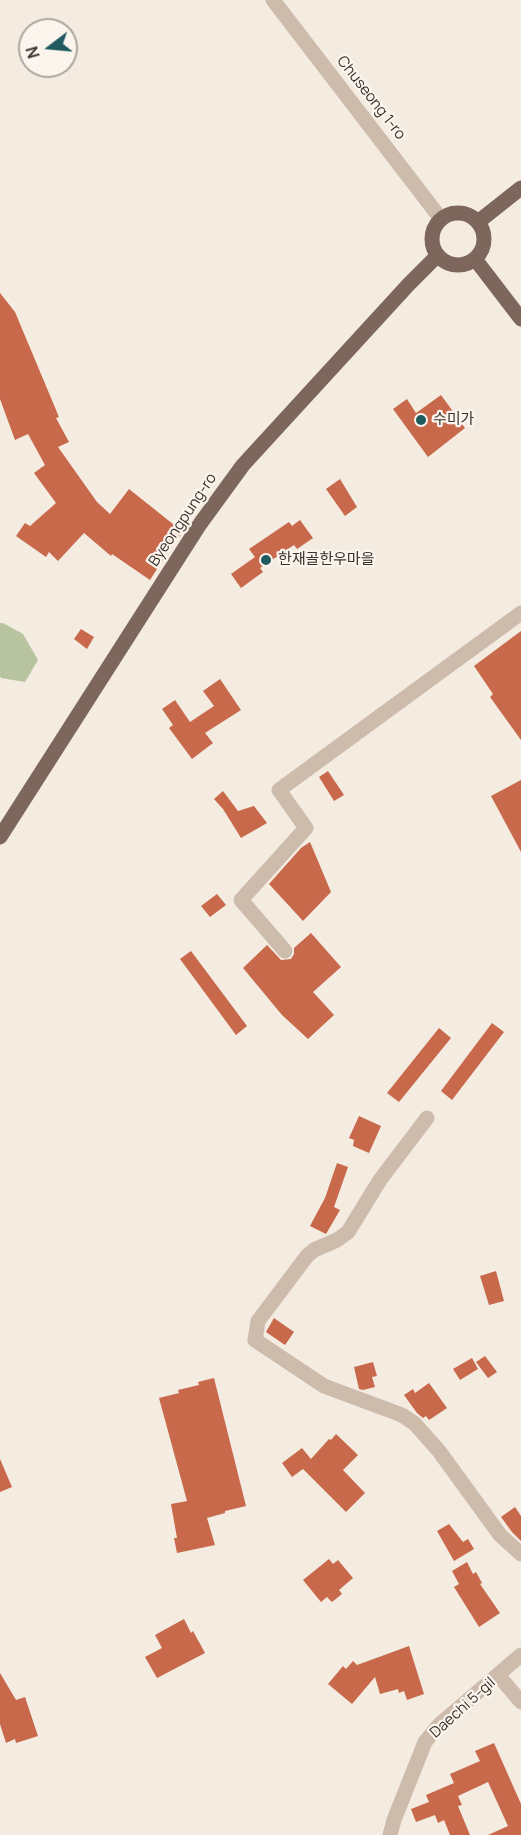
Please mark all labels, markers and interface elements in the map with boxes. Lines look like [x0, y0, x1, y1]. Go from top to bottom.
north arrow [18, 18, 78, 78]
text: N [20, 44, 45, 61]
street label: Chuseong 1-ro [333, 53, 409, 143]
place label: 수미가 [433, 411, 474, 429]
marker: 수미가 [414, 413, 428, 427]
street label: Byeongpung-ro [145, 470, 221, 570]
place label: 한재골한우마을 [278, 551, 375, 569]
marker: 한재골한우마을 [259, 553, 273, 567]
street label: Daechi 5-gil [427, 1674, 499, 1742]

